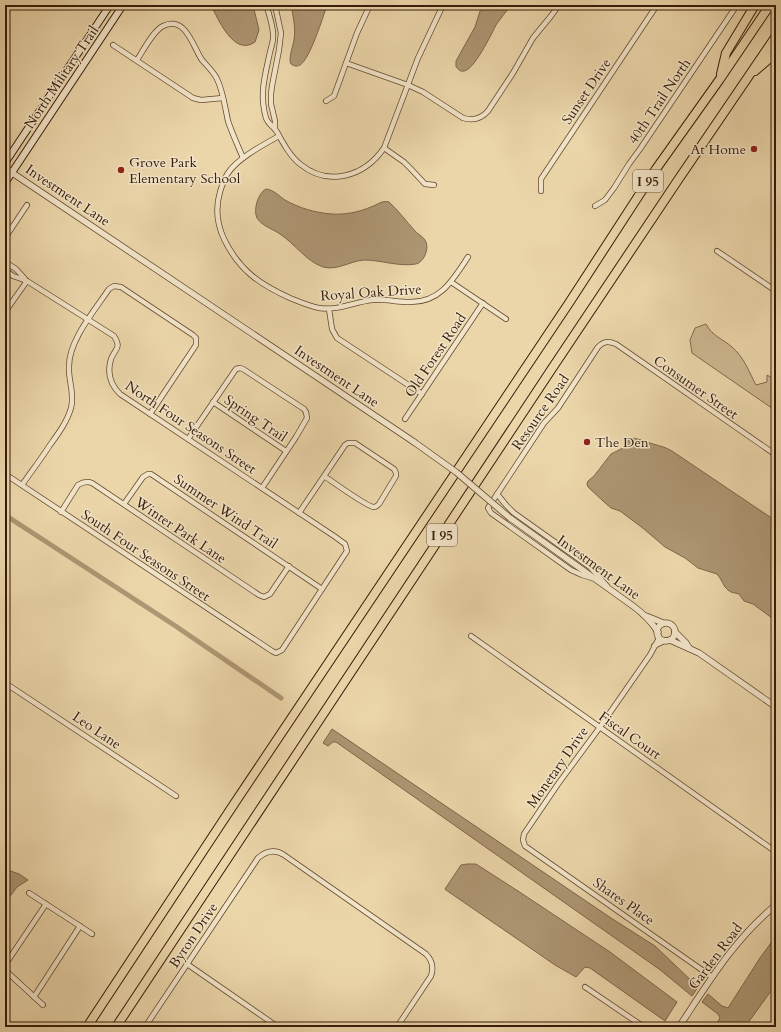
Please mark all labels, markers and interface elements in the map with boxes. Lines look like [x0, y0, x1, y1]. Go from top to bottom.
street label: North Military Trail [20, 22, 103, 133]
street label: 40th Trail North [624, 54, 695, 148]
street label: Sunset Drive [557, 55, 615, 128]
place label: At Home [690, 140, 746, 159]
marker: At Home [749, 144, 759, 154]
place label: Grove Park Elementary School [129, 153, 241, 188]
street label: Investment Lane [22, 160, 114, 231]
marker: Grove Park Elementary School [116, 165, 126, 175]
road number: I 95 [633, 170, 663, 192]
street label: Royal Oak Drive [320, 279, 422, 306]
street label: Old Forest Road [400, 309, 471, 401]
street label: Investment Lane [291, 341, 383, 412]
street label: Consumer Street [650, 351, 742, 424]
street label: Resource Road [507, 370, 574, 454]
street label: North Four Seasons Street [121, 376, 260, 479]
street label: Spring Trail [221, 390, 291, 447]
place label: The Den [595, 433, 649, 452]
marker: The Den [582, 437, 592, 447]
street label: Summer Wind Trail [170, 470, 282, 553]
street label: Winter Park Lane [130, 492, 230, 568]
street label: South Four Seasons Street [77, 505, 215, 606]
road number: I 95 [427, 524, 457, 546]
street label: Investment Lane [553, 531, 644, 604]
street label: Leo Lane [69, 707, 125, 754]
street label: Fiscal Court [595, 707, 665, 764]
street label: Monetary Drive [522, 723, 593, 812]
street label: Shares Place [589, 873, 658, 930]
street label: Byron Drive [165, 899, 222, 972]
street label: Garden Road [684, 919, 747, 993]

